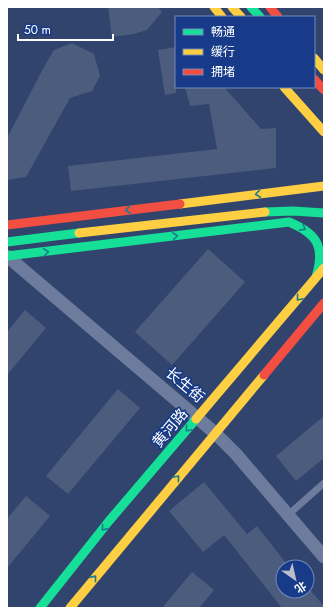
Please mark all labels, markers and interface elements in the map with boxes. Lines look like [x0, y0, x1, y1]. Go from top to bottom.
scale bar [18, 16, 113, 42]
legend [175, 16, 315, 88]
text: 50 m [24, 21, 51, 39]
text: 畅通 [211, 23, 235, 41]
text: 缓行 [211, 43, 235, 61]
text: 拥堵 [211, 63, 235, 81]
one-way arrow [254, 189, 261, 198]
one-way arrow [125, 205, 132, 214]
one-way arrow [299, 224, 306, 231]
one-way arrow [172, 232, 178, 241]
one-way arrow [43, 247, 49, 256]
one-way arrow [296, 293, 303, 300]
street label: 长生街 [161, 362, 209, 408]
street label: 黄河路 [147, 404, 193, 452]
one-way arrow [185, 424, 192, 432]
one-way arrow [173, 475, 180, 482]
one-way arrow [101, 524, 108, 531]
north arrow [275, 559, 315, 599]
one-way arrow [90, 575, 97, 582]
text: 北 [292, 578, 310, 597]

